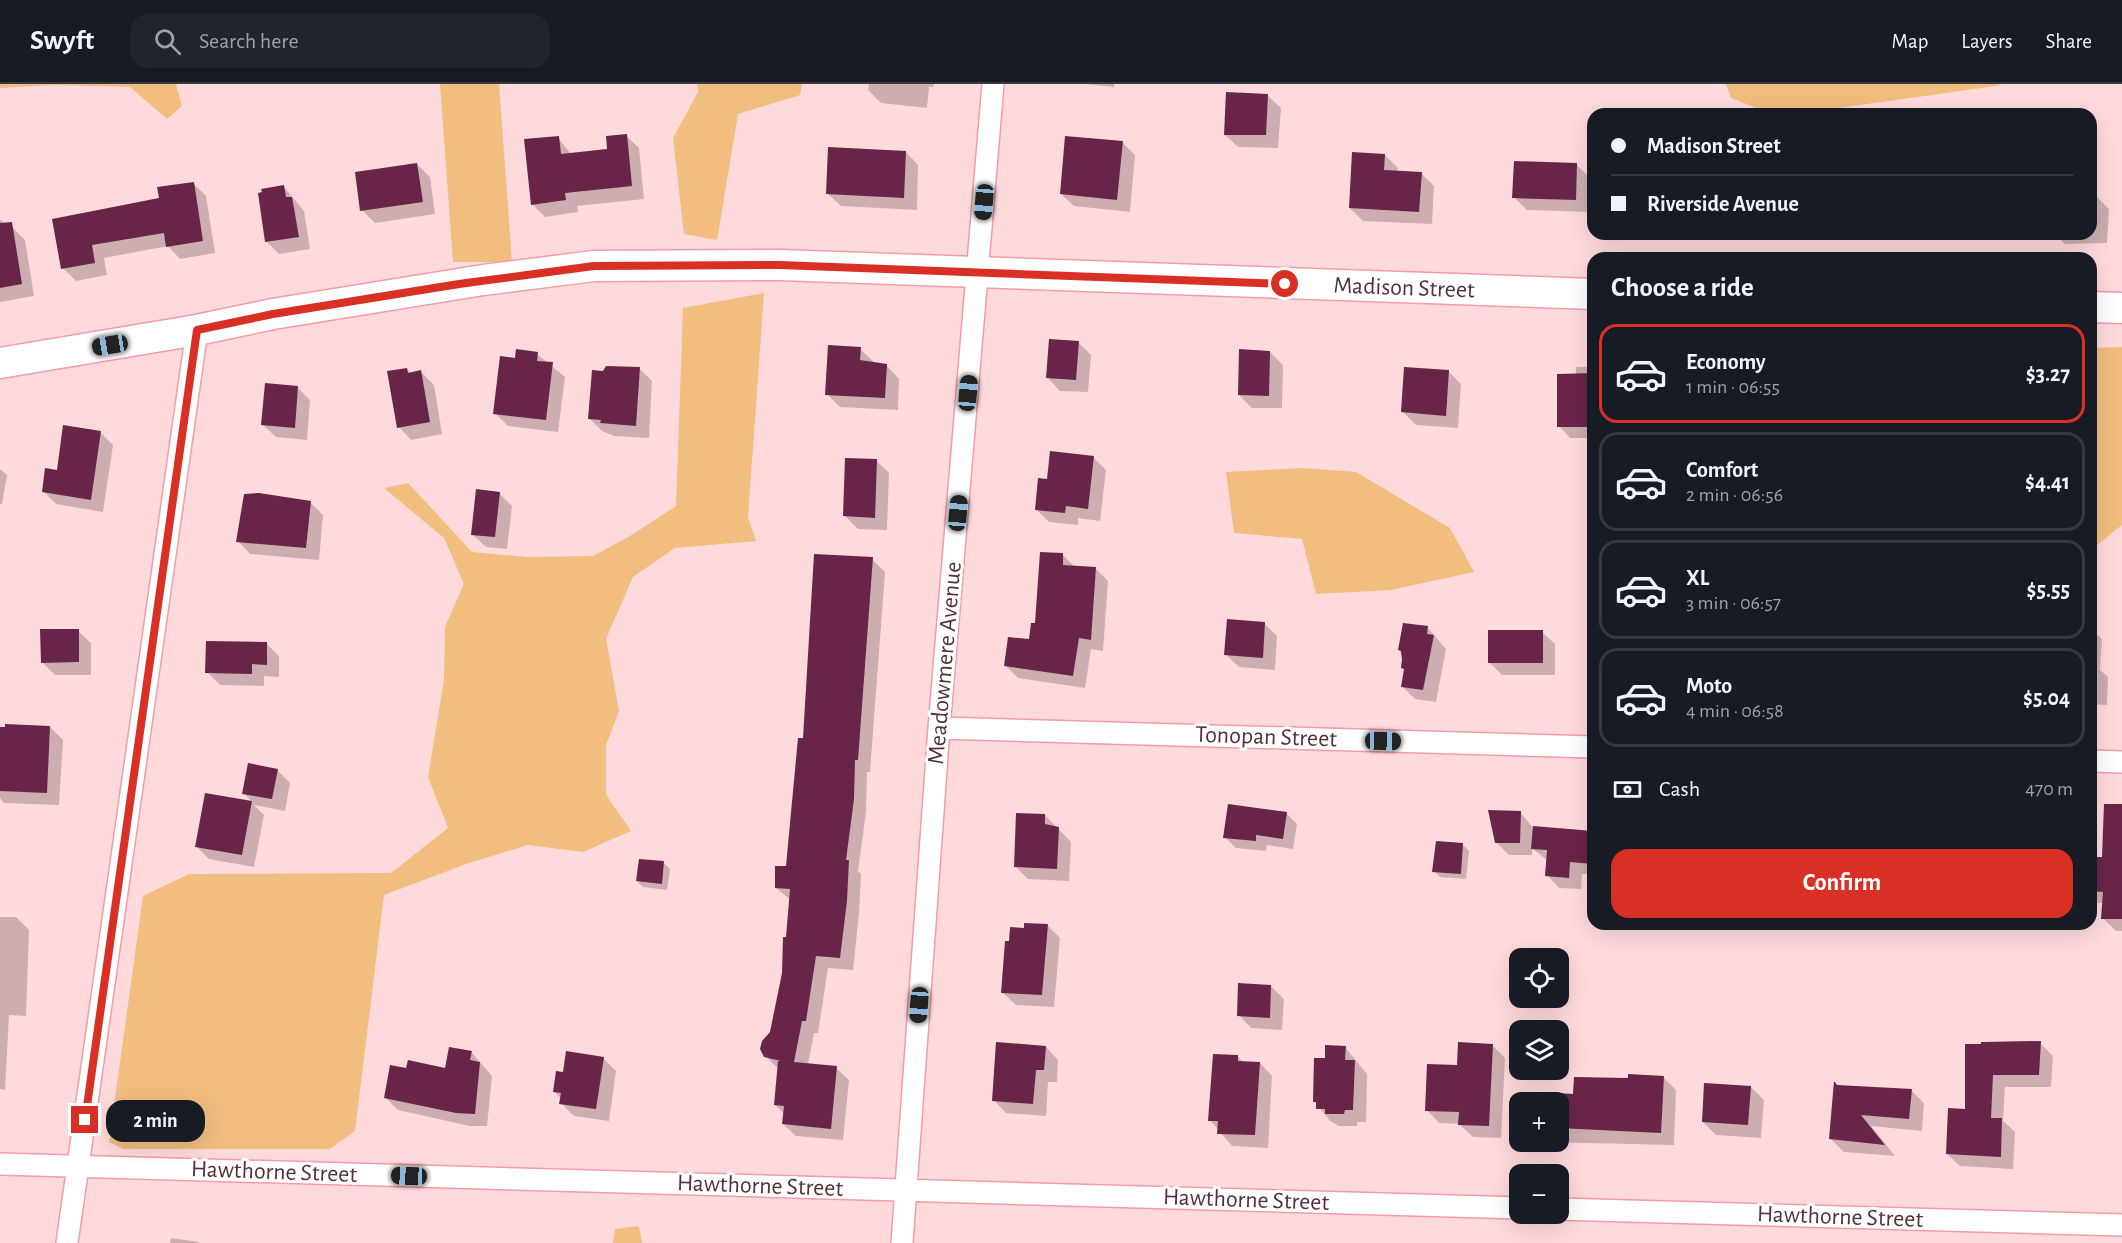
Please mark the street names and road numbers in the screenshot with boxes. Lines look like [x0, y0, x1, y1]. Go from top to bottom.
street label: Madison Street [1333, 274, 1475, 302]
street label: Meadowmere Avenue [924, 561, 966, 765]
street label: Tonopan Street [1195, 723, 1338, 751]
street label: Hawthorne Street [191, 1157, 358, 1187]
street label: Hawthorne Street [677, 1171, 844, 1201]
street label: Hawthorne Street [1163, 1185, 1330, 1215]
street label: Hawthorne Street [1757, 1202, 1924, 1232]

